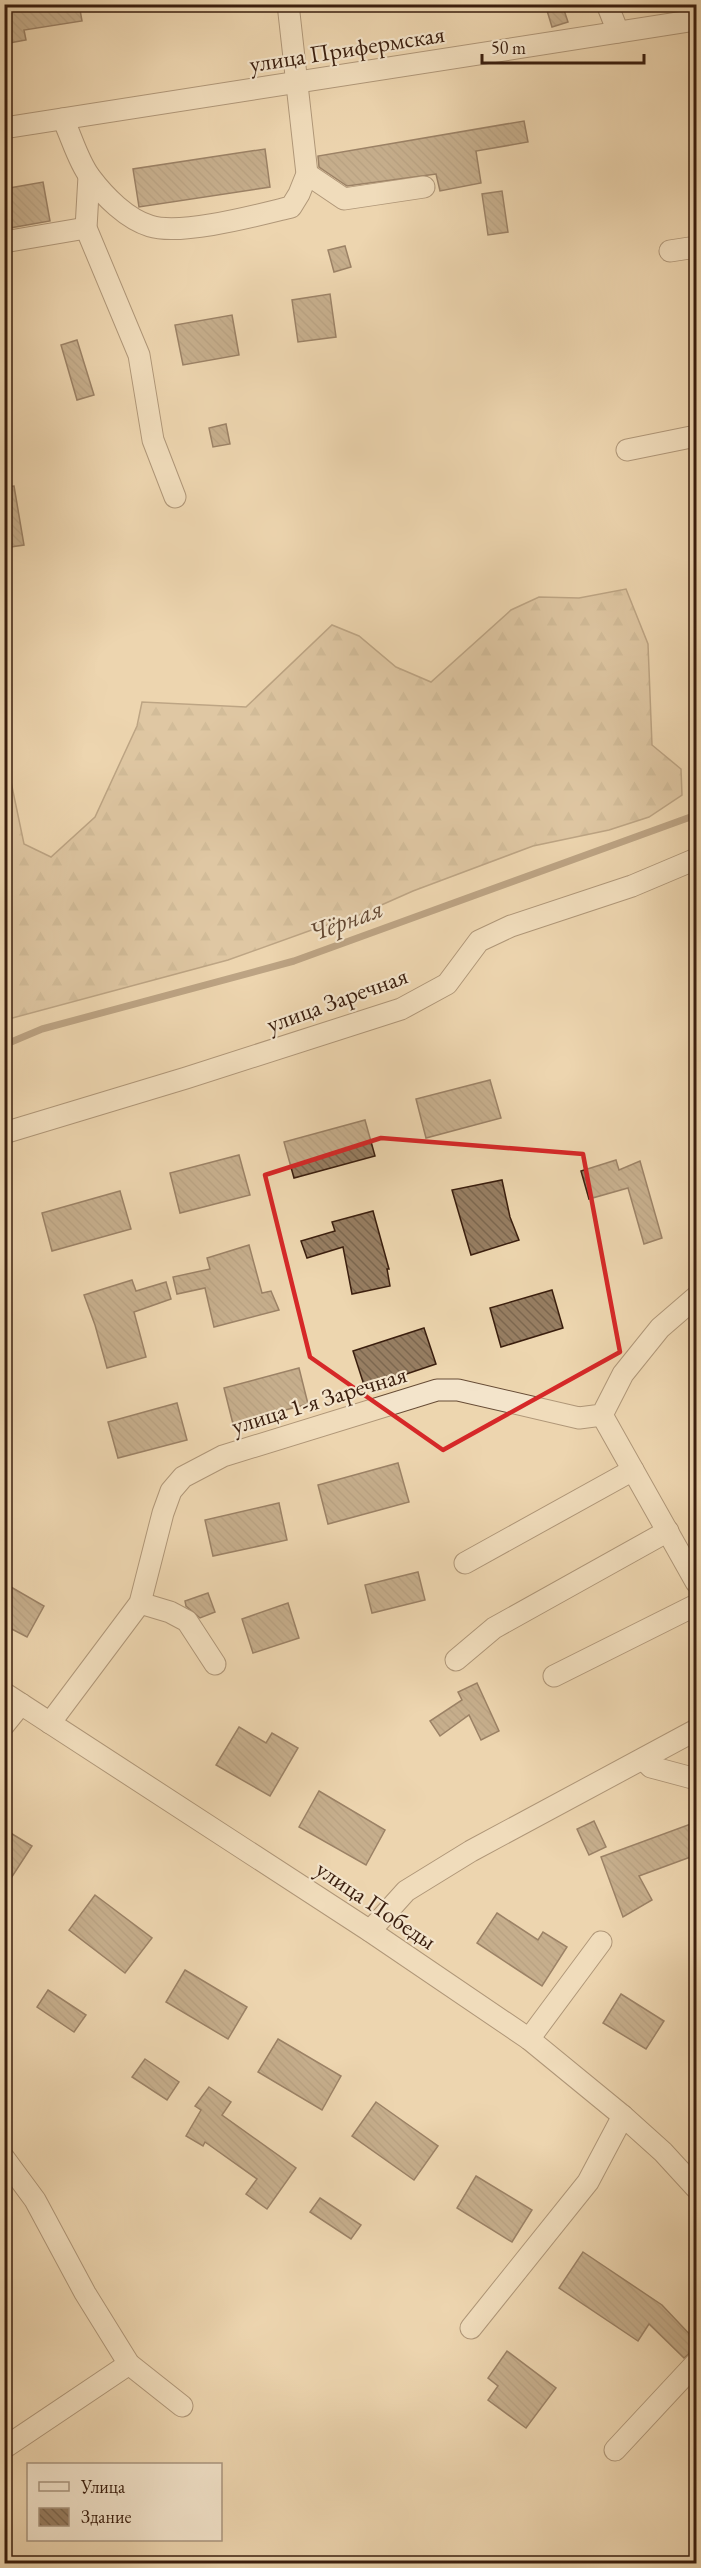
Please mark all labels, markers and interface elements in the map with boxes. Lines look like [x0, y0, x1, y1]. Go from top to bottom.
street label: улица Прифермская [247, 18, 447, 79]
scale bar [482, 27, 644, 65]
text: 50 m [491, 36, 526, 59]
water label: Чёрная [304, 891, 388, 949]
street label: улица Заречная [262, 960, 412, 1039]
street label: улица 1-я Заречная [227, 1358, 411, 1441]
street label: улица Победы [310, 1853, 443, 1956]
legend [27, 2463, 222, 2541]
text: Улица [80, 2475, 126, 2498]
text: Здание [81, 2505, 131, 2528]

